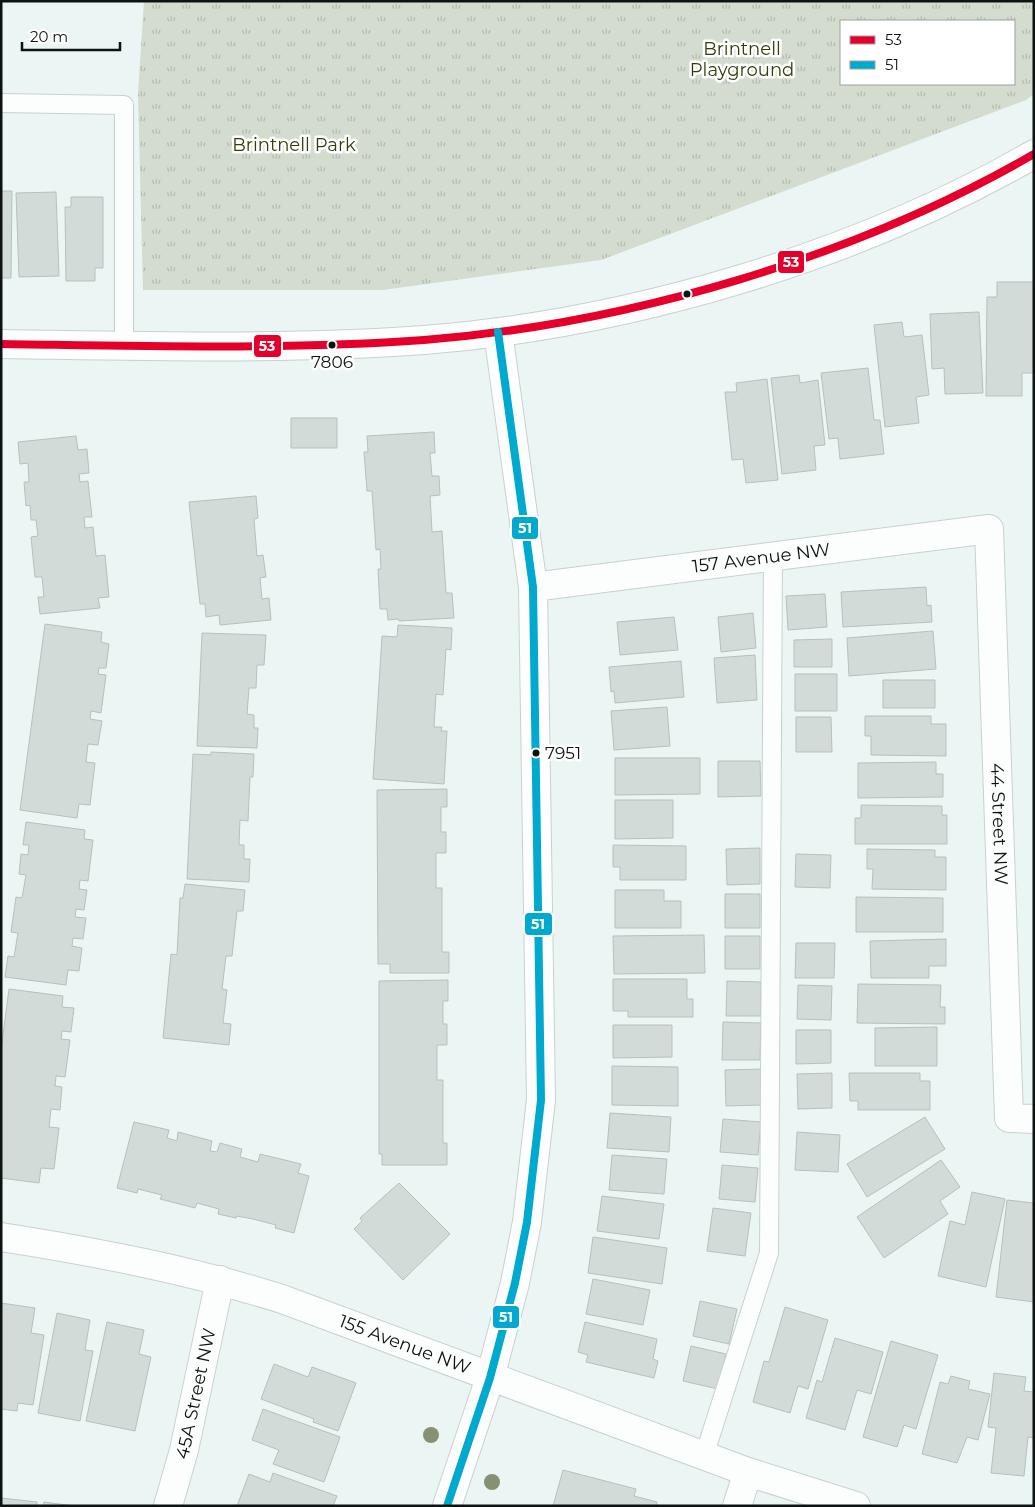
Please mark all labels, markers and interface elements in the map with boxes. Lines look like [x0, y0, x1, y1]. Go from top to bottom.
scale bar [22, 20, 120, 52]
legend [840, 20, 1015, 85]
text: 20 m [30, 27, 68, 46]
text: 53 [885, 30, 902, 49]
park label: Brintnell Playground [690, 38, 794, 81]
text: 51 [885, 55, 899, 74]
park label: Brintnell Park [232, 134, 356, 156]
line badge: 53 [777, 250, 805, 274]
text: 53 [783, 253, 799, 271]
unlabelled marker [682, 289, 692, 299]
line badge: 53 [253, 334, 282, 358]
text: 53 [259, 337, 275, 355]
marker: 7806 [327, 340, 337, 350]
place label: 7806 [311, 352, 353, 372]
line badge: 51 [511, 516, 539, 540]
text: 51 [518, 519, 532, 537]
street label: 157 Avenue NW [691, 538, 831, 578]
place label: 7951 [545, 743, 581, 763]
marker: 7951 [531, 748, 541, 758]
street label: 44 Street NW [986, 763, 1012, 886]
line badge: 51 [524, 912, 553, 936]
text: 51 [531, 915, 545, 933]
line badge: 51 [492, 1305, 520, 1329]
text: 51 [499, 1308, 513, 1326]
street label: 155 Avenue NW [336, 1310, 474, 1379]
street label: 45A Street NW [171, 1326, 221, 1462]

